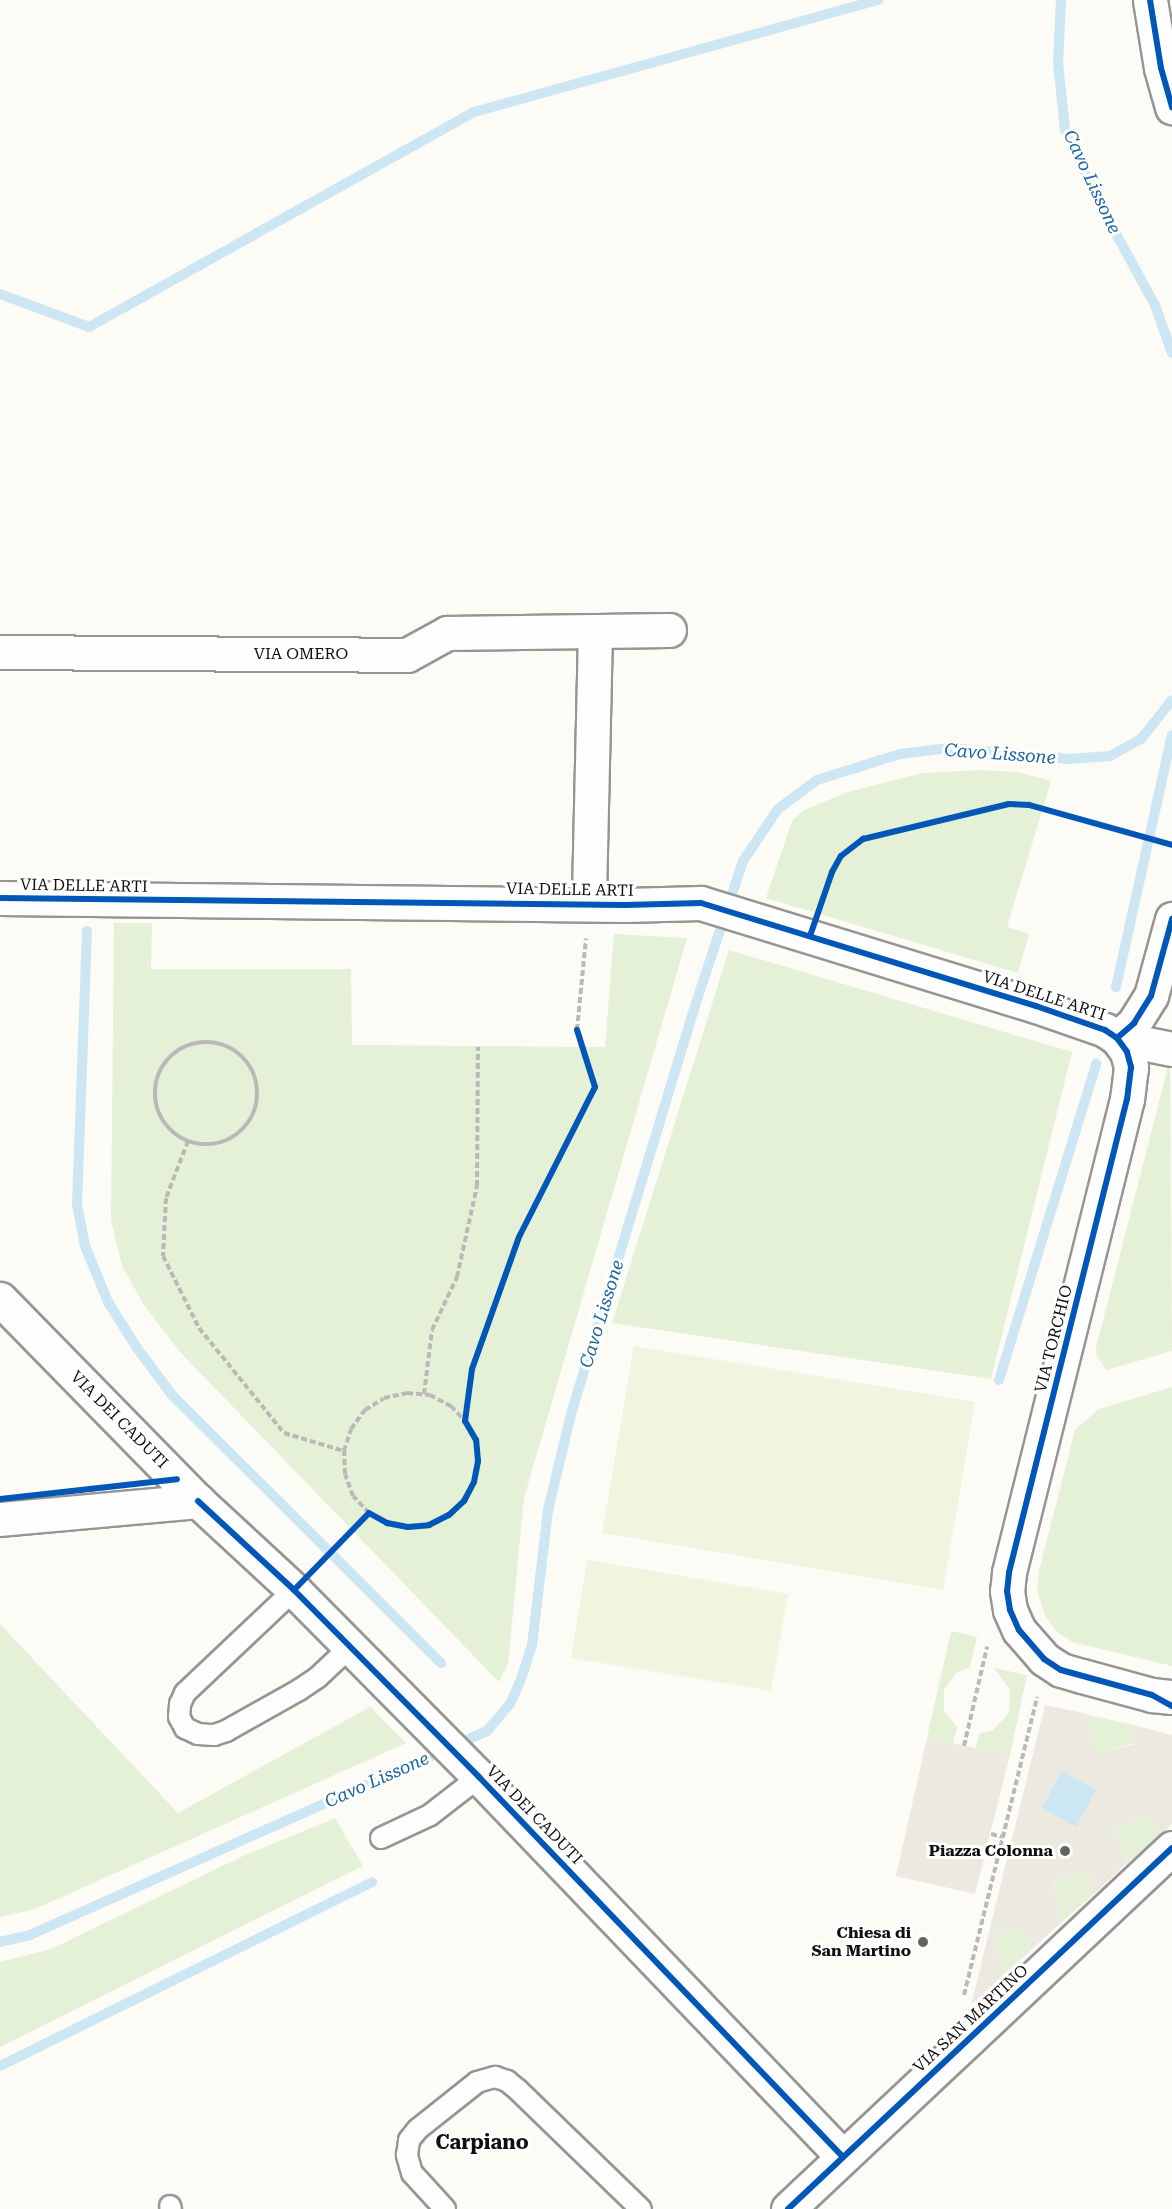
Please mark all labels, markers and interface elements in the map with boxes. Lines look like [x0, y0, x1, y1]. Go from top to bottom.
water label: Cavo Lissone [1059, 127, 1125, 237]
street label: VIA OMERO [254, 644, 348, 664]
water label: Cavo Lissone [944, 739, 1056, 769]
street label: VIA DELLE ARTI [20, 875, 148, 897]
street label: VIA DELLE ARTI [506, 879, 634, 901]
street label: VIA DELLE ARTI [980, 967, 1108, 1025]
water label: Cavo Lissone [575, 1257, 629, 1371]
street label: VIA TORCHIO [1031, 1283, 1077, 1395]
street label: VIA DEI CADUTI [66, 1367, 172, 1473]
water label: Cavo Lissone [322, 1747, 432, 1813]
street label: VIA DEI CADUTI [482, 1762, 586, 1868]
place label: Piazza Colonna [929, 1841, 1053, 1861]
marker: Piazza Colonna [1058, 1844, 1072, 1858]
place label: Chiesa di San Martino [811, 1923, 911, 1961]
marker: Chiesa di San Martino [916, 1935, 930, 1949]
street label: VIA SAN MARTINO [910, 1961, 1032, 2077]
district label: Carpiano [435, 2130, 529, 2154]

